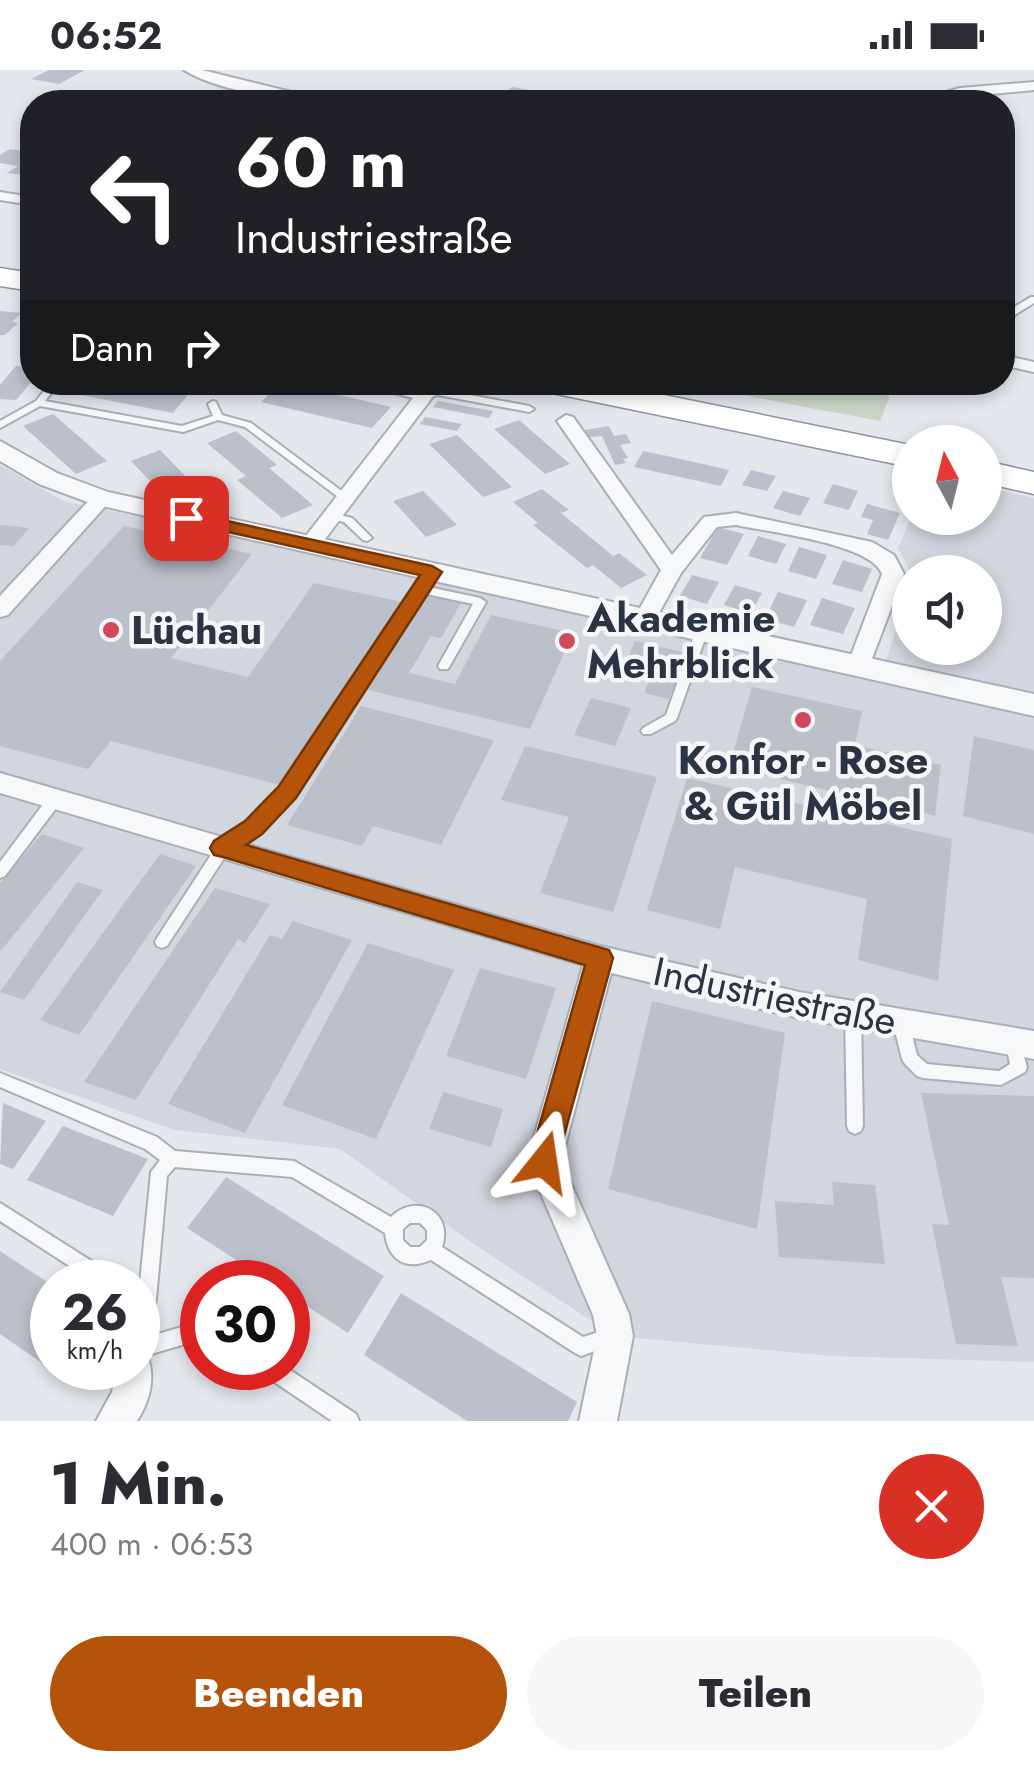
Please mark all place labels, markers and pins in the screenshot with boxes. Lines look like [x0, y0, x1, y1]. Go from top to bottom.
pin [144, 476, 229, 561]
place label: Akademie Mehrblick [586, 589, 775, 693]
place label: Lüchau [131, 601, 262, 659]
marker: Lüchau [100, 619, 122, 641]
marker: Akademie Mehrblick [556, 630, 578, 652]
marker: Konfor - Rose & Gül Möbel [792, 709, 814, 731]
place label: Konfor - Rose & Gül Möbel [678, 731, 928, 835]

